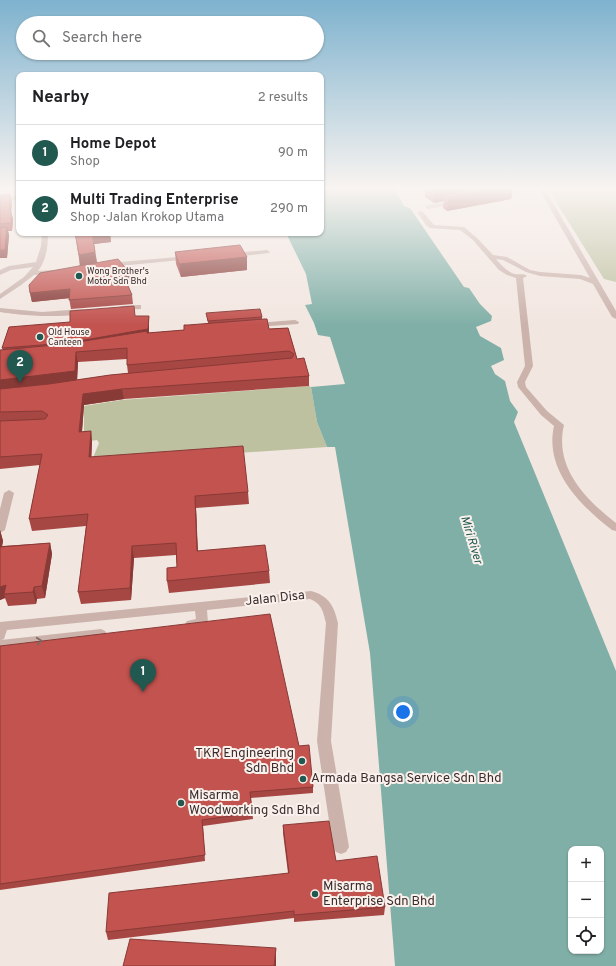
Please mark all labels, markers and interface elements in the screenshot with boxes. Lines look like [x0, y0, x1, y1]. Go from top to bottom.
search box [16, 16, 324, 60]
icon: search [30, 27, 52, 49]
text: Search here [62, 29, 142, 48]
text: Nearby [32, 87, 89, 109]
text: 2 results [258, 90, 308, 106]
text: Home Depot [70, 135, 156, 154]
text: 1 [42, 145, 48, 161]
text: 90 m [278, 145, 308, 161]
text: Shop [70, 154, 100, 170]
text: Multi Trading Enterprise [70, 191, 239, 210]
text: 2 [41, 201, 49, 217]
text: 290 m [270, 201, 308, 217]
text: Shop · Jalan Krokop Utama [70, 210, 224, 226]
place label: Wong Brother's Motor Sdn Bhd [87, 266, 149, 287]
marker: Wong Brother's Motor Sdn Bhd [74, 271, 84, 281]
place label: Old House Canteen [48, 327, 90, 348]
marker: Old House Canteen [35, 332, 45, 342]
pin: 2 [7, 350, 33, 383]
water label: Miri River [456, 514, 486, 567]
street label: Jalan Disa [244, 588, 306, 610]
one-way arrow [36, 636, 42, 645]
pin: 1 [130, 659, 156, 692]
your location [393, 702, 413, 722]
place label: TKR Engineering Sdn Bhd [195, 746, 294, 777]
marker: TKR Engineering Sdn Bhd [297, 756, 307, 766]
place label: Armada Bangsa Service Sdn Bhd [311, 771, 502, 787]
marker: Armada Bangsa Service Sdn Bhd [298, 774, 308, 784]
place label: Misarma Woodworking Sdn Bhd [189, 788, 320, 819]
marker: Misarma Woodworking Sdn Bhd [176, 798, 186, 808]
map controls [568, 846, 604, 954]
button: + [568, 846, 604, 882]
place label: Misarma Enterprise Sdn Bhd [323, 879, 435, 910]
button: − [568, 882, 604, 918]
marker: Misarma Enterprise Sdn Bhd [310, 889, 320, 899]
button: locate [568, 918, 604, 954]

